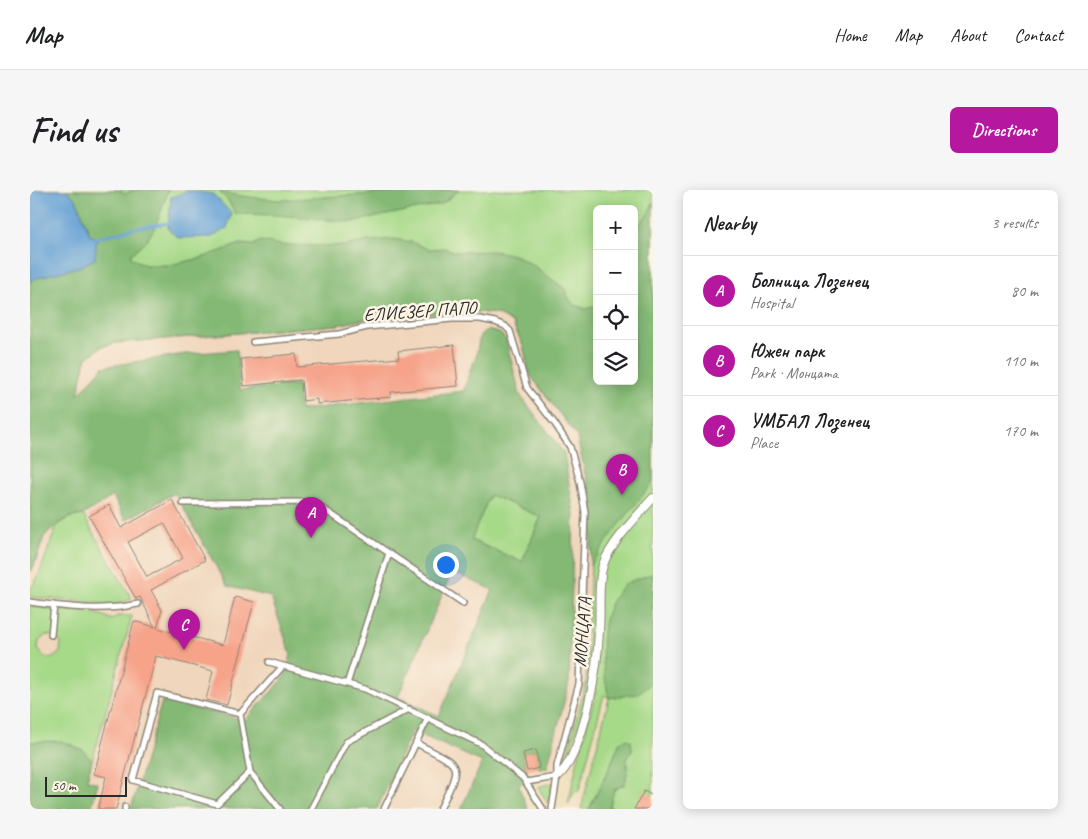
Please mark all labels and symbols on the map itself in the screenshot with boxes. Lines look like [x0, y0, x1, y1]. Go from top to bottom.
street label: ЕЛИЕЗЕР ПАПО [363, 296, 479, 326]
pin: B [606, 454, 638, 495]
pin: A [295, 497, 327, 538]
your location [433, 552, 459, 578]
street label: МОНЦАТА [569, 595, 595, 668]
pin: C [168, 609, 200, 650]
scale bar [45, 774, 128, 797]

